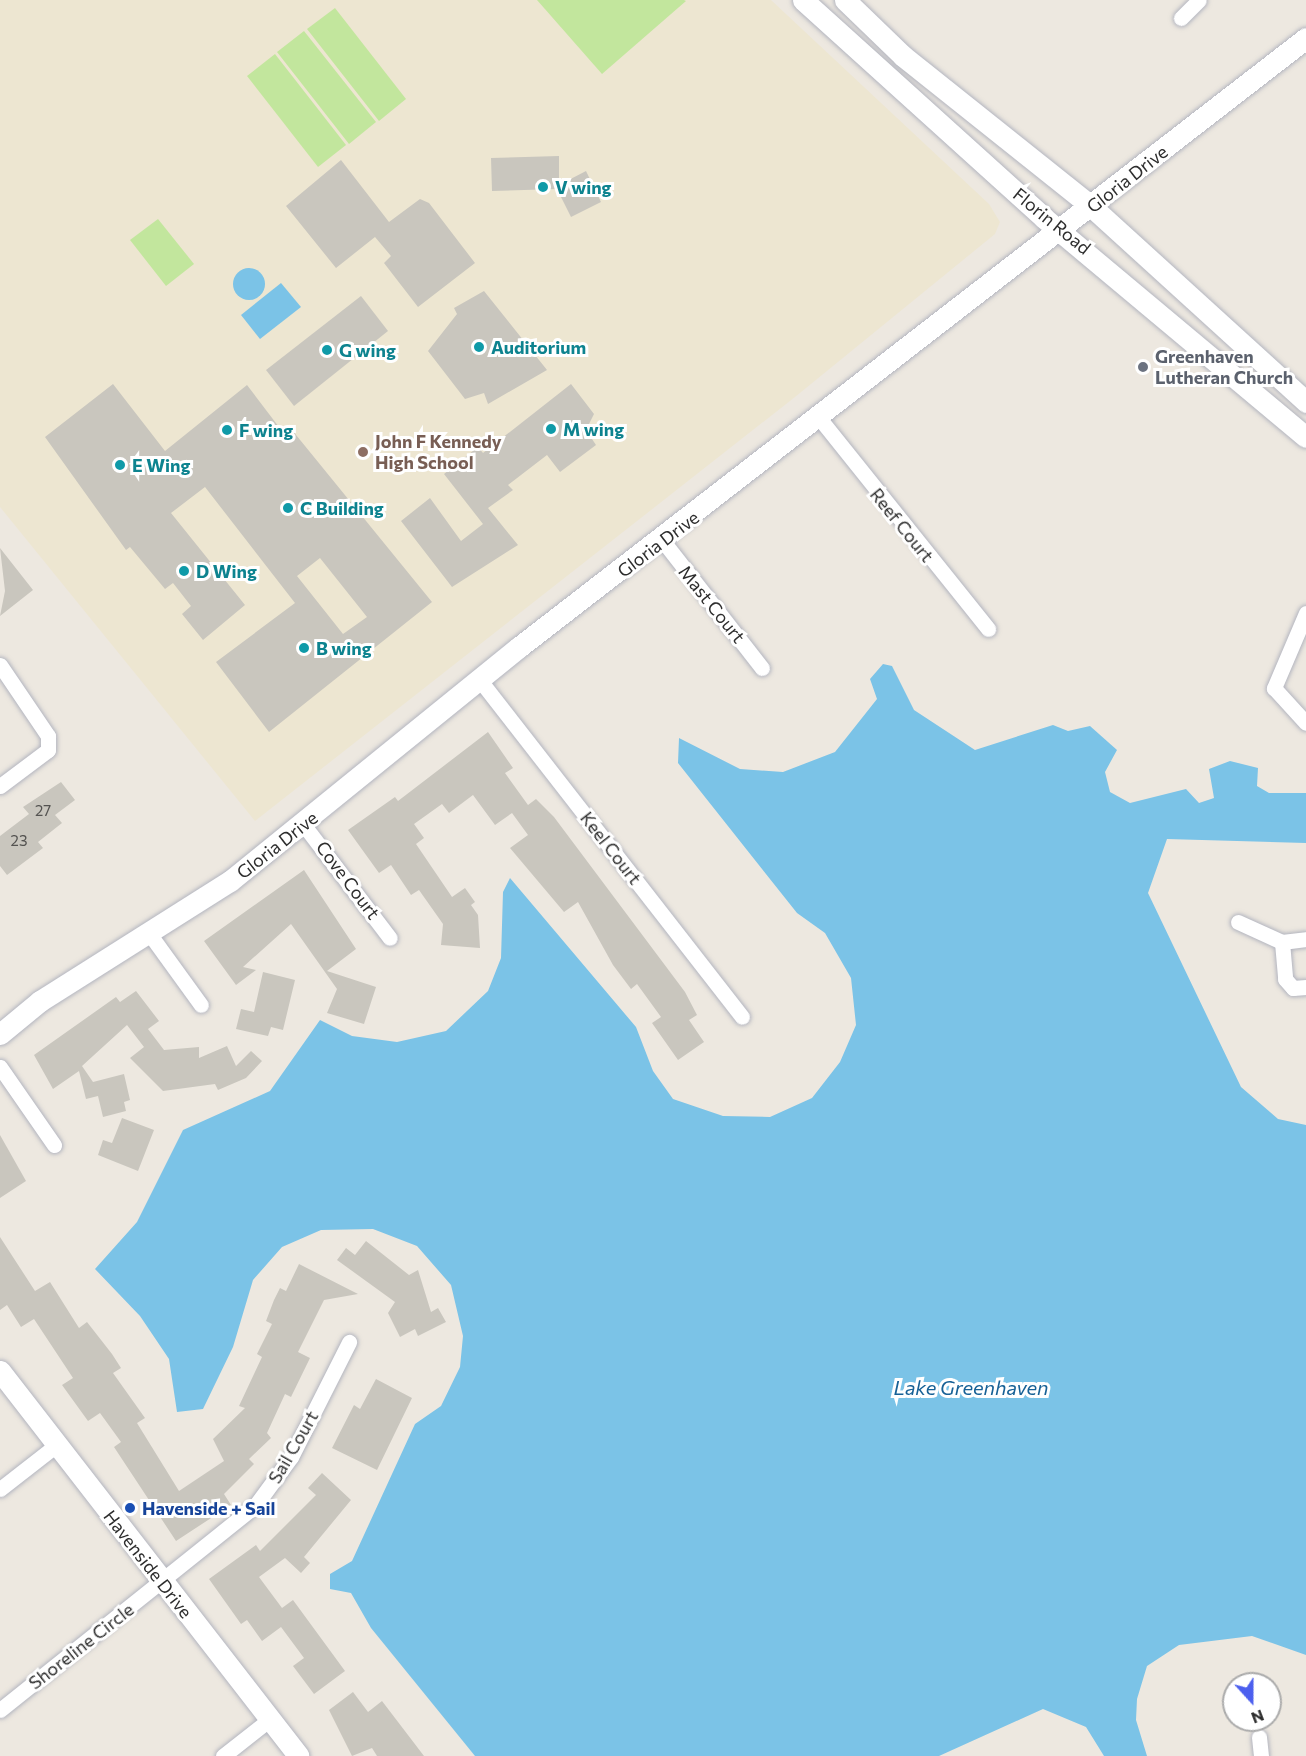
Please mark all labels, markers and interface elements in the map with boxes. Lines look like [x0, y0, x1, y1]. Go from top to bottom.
street label: Gloria Drive [1082, 141, 1172, 217]
place label: V wing [555, 176, 611, 198]
marker: V wing [536, 180, 550, 194]
street label: Florin Road [1009, 183, 1095, 259]
place label: Auditorium [491, 336, 586, 358]
place label: G wing [339, 339, 396, 361]
marker: Auditorium [472, 340, 486, 354]
marker: G wing [320, 343, 334, 357]
place label: Greenhaven Lutheran Church [1155, 346, 1293, 388]
marker: Greenhaven Lutheran Church [1136, 360, 1150, 374]
place label: M wing [563, 418, 624, 440]
place label: F wing [239, 419, 293, 441]
marker: M wing [544, 422, 558, 436]
marker: F wing [220, 423, 234, 437]
place label: John F Kennedy High School [375, 431, 502, 474]
marker: John F Kennedy High School [356, 445, 370, 459]
place label: E Wing [132, 454, 190, 476]
marker: E Wing [113, 458, 127, 472]
street label: Reef Court [866, 484, 938, 566]
place label: C Building [300, 497, 384, 519]
marker: C Building [281, 501, 295, 515]
street label: Gloria Drive [613, 506, 703, 582]
place label: D Wing [196, 560, 257, 582]
street label: Mast Court [674, 561, 750, 647]
marker: D Wing [177, 564, 191, 578]
place label: B wing [316, 637, 372, 659]
marker: B wing [297, 641, 311, 655]
house number: 27 [35, 802, 51, 820]
street label: Gloria Drive [232, 807, 322, 883]
street label: Keel Court [576, 807, 646, 889]
house number: 23 [11, 832, 27, 850]
street label: Cove Court [312, 837, 384, 923]
water label: Lake Greenhaven [893, 1375, 1049, 1399]
street label: Sail Court [264, 1407, 322, 1487]
place label: Havenside + Sail [142, 1497, 275, 1519]
marker: Havenside + Sail [123, 1501, 137, 1515]
street label: Havenside Drive [99, 1506, 197, 1622]
street label: Shoreline Circle [24, 1598, 138, 1694]
north arrow [1222, 1672, 1282, 1732]
text: N [1249, 1706, 1267, 1728]

